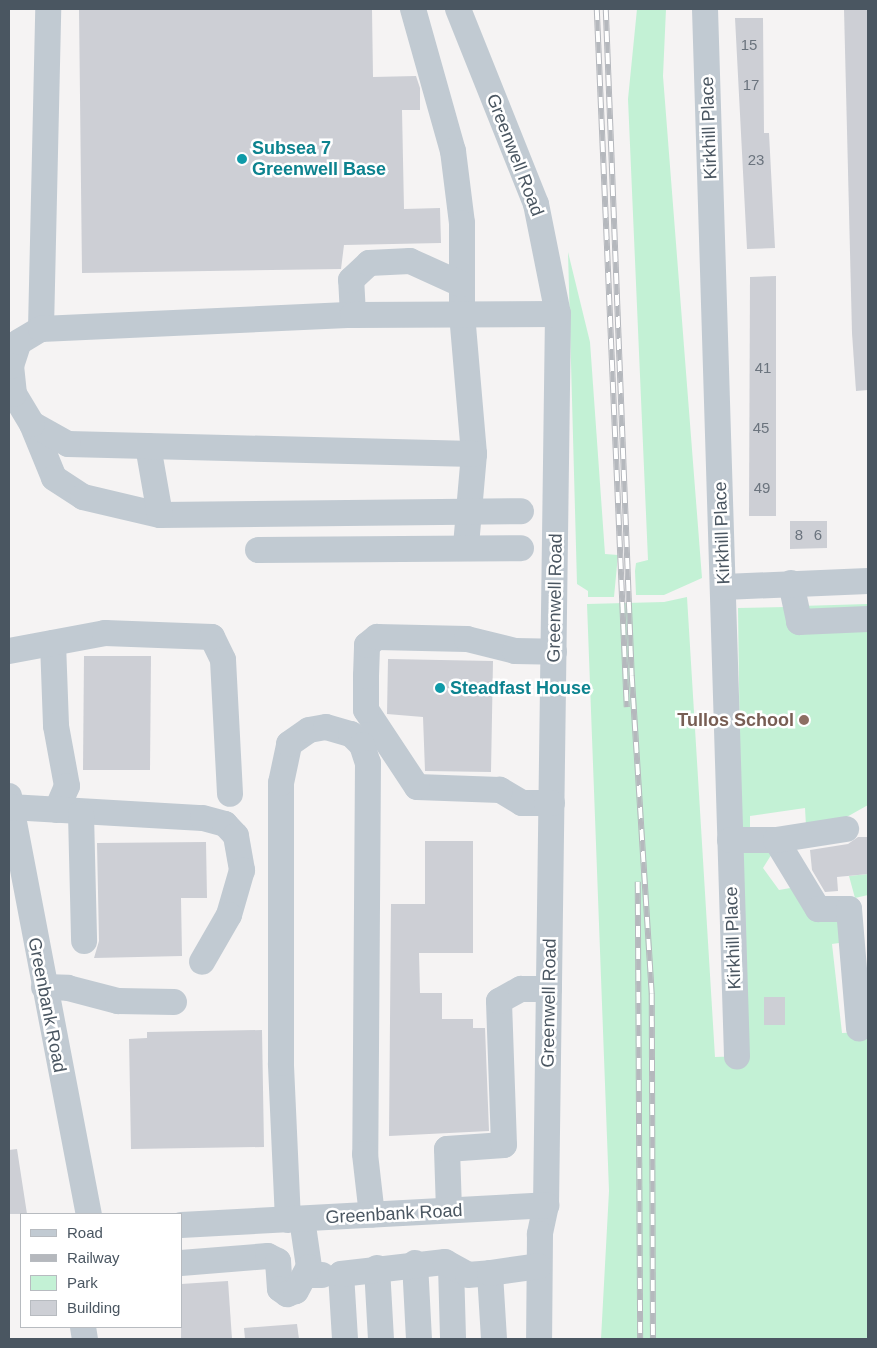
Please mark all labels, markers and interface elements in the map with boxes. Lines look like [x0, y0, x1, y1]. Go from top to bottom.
house number: 15 [741, 36, 757, 54]
street label: Kirkhill Place [696, 76, 722, 180]
house number: 17 [743, 76, 759, 94]
street label: Greenwell Road [482, 91, 548, 219]
place label: Subsea 7 Greenwell Base [252, 138, 386, 180]
house number: 23 [748, 151, 764, 169]
marker: Subsea 7 Greenwell Base [236, 153, 248, 165]
house number: 41 [755, 359, 771, 377]
house number: 45 [753, 419, 769, 437]
house number: 49 [754, 479, 770, 497]
street label: Kirkhill Place [709, 481, 735, 585]
house number: 8 [795, 526, 803, 544]
house number: 6 [814, 526, 822, 544]
street label: Greenwell Road [543, 533, 567, 663]
place label: Steadfast House [450, 677, 591, 699]
marker: Steadfast House [434, 682, 446, 694]
place label: Tullos School [677, 709, 794, 731]
marker: Tullos School [798, 714, 810, 726]
street label: Kirkhill Place [720, 886, 746, 990]
street label: Greenbank Road [23, 936, 71, 1074]
street label: Greenwell Road [537, 938, 561, 1068]
street label: Greenbank Road [325, 1200, 463, 1228]
legend [20, 1213, 182, 1328]
text: Road [67, 1224, 103, 1241]
text: Railway [67, 1249, 120, 1266]
text: Park [67, 1274, 98, 1291]
text: Building [67, 1299, 120, 1316]

